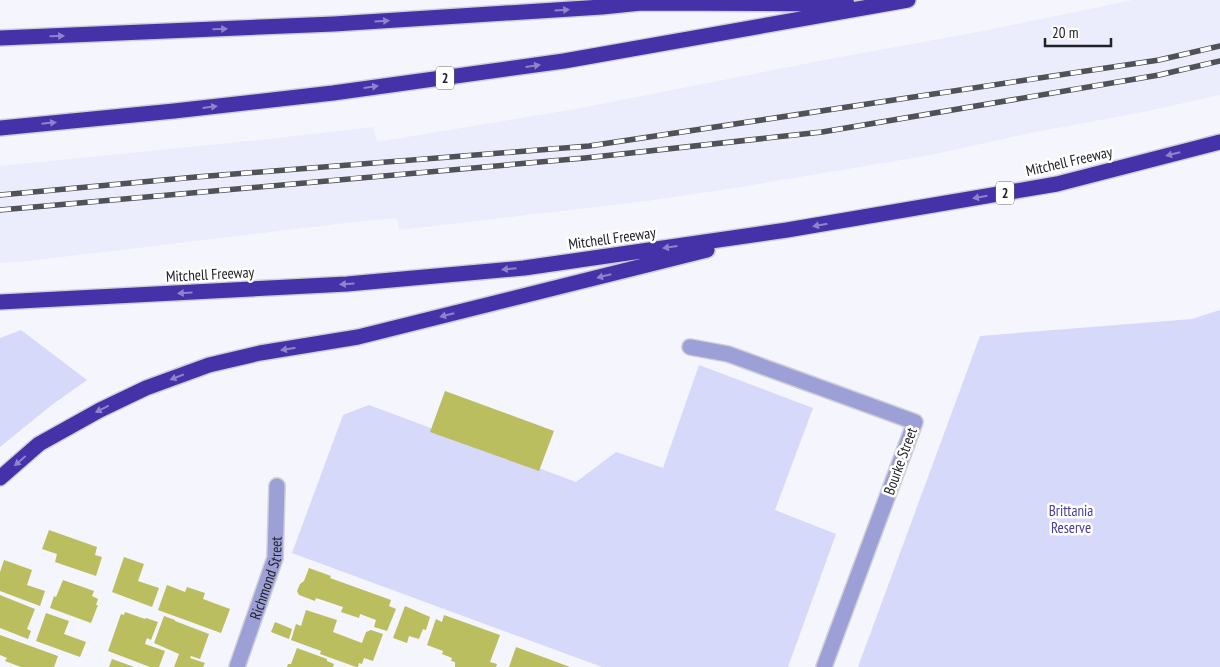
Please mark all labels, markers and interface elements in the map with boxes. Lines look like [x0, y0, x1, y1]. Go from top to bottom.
one-way arrow [554, 6, 570, 14]
scale bar [1045, 15, 1111, 47]
one-way arrow [374, 17, 390, 25]
text: 20 m [1052, 23, 1078, 42]
one-way arrow [212, 25, 228, 33]
one-way arrow [50, 31, 66, 39]
one-way arrow [525, 62, 541, 70]
road number: 2 [436, 66, 454, 90]
one-way arrow [364, 83, 380, 91]
one-way arrow [202, 103, 218, 111]
one-way arrow [41, 119, 57, 127]
street label: Mitchell Freeway [1024, 142, 1114, 180]
one-way arrow [1165, 150, 1180, 158]
road number: 2 [996, 182, 1014, 204]
one-way arrow [972, 193, 988, 201]
one-way arrow [812, 221, 828, 229]
street label: Mitchell Freeway [567, 222, 657, 254]
one-way arrow [662, 243, 678, 251]
street label: Mitchell Freeway [166, 262, 255, 286]
one-way arrow [501, 265, 517, 273]
one-way arrow [597, 272, 612, 280]
one-way arrow [339, 280, 355, 288]
one-way arrow [177, 289, 193, 297]
one-way arrow [439, 311, 454, 319]
one-way arrow [279, 345, 295, 353]
one-way arrow [169, 373, 184, 381]
one-way arrow [94, 405, 109, 413]
street label: Bourke Street [879, 425, 921, 497]
one-way arrow [14, 455, 26, 467]
park label: Brittania Reserve [1049, 501, 1093, 537]
street label: Richmond Street [245, 536, 285, 622]

